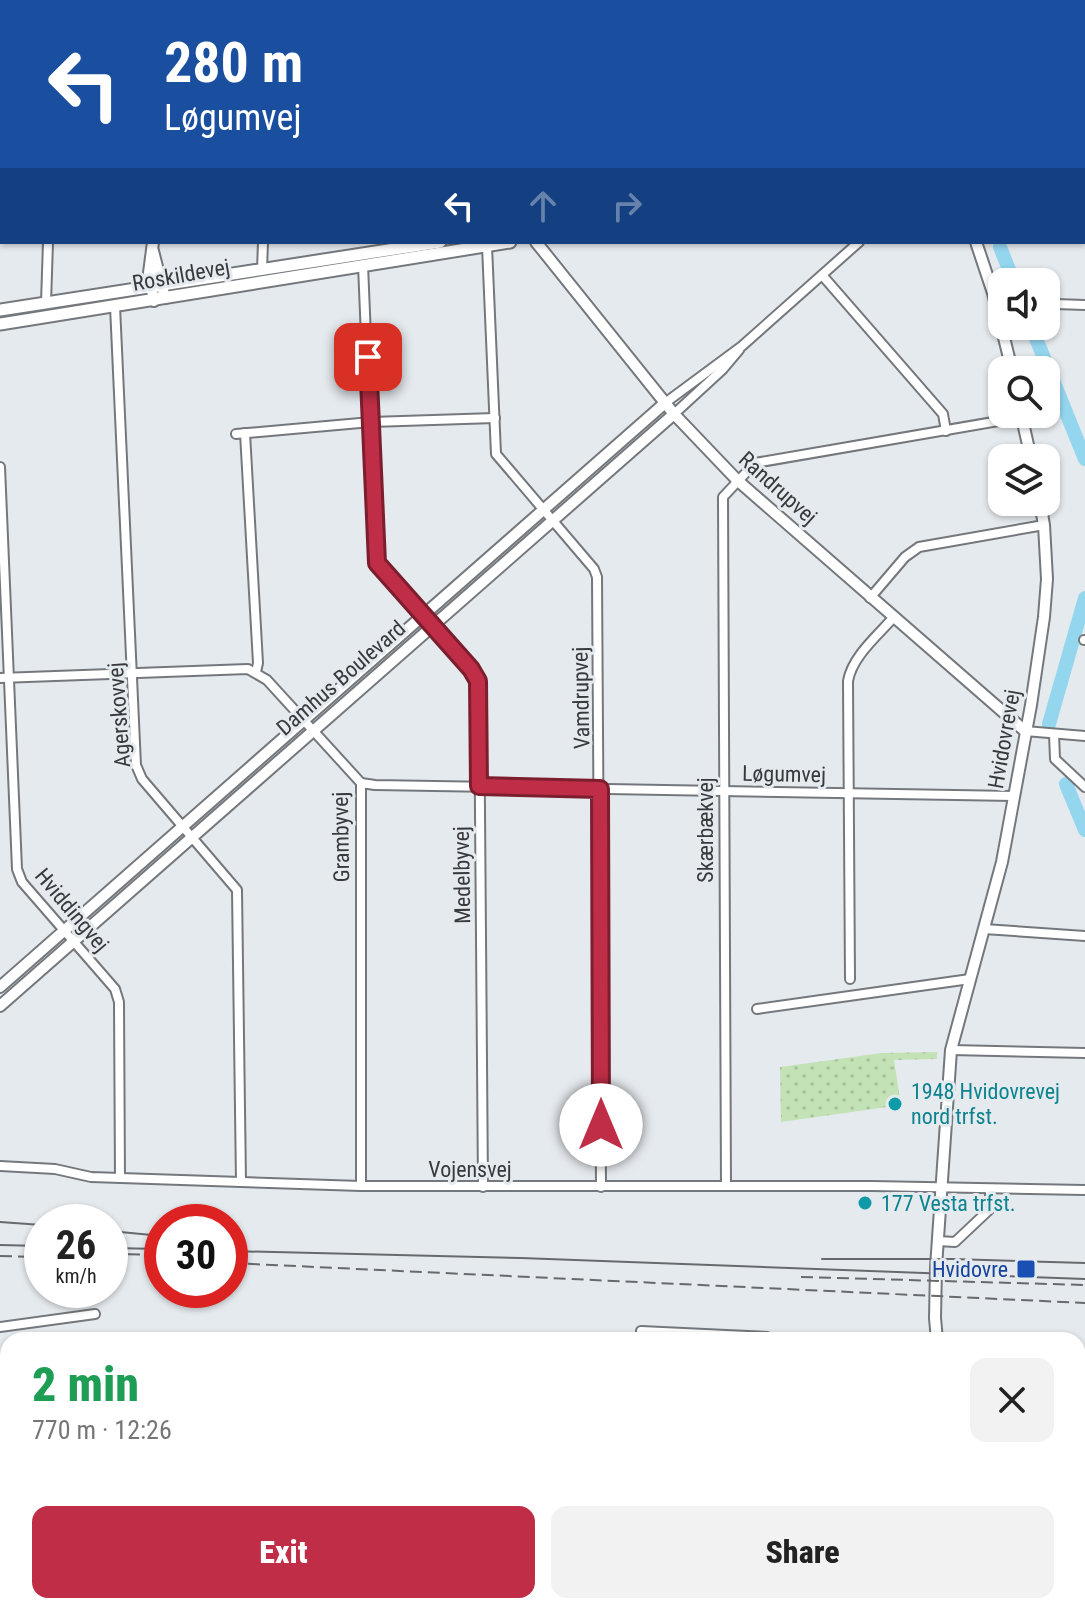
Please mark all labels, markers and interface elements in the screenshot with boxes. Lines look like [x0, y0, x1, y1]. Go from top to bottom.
text: 280 m [164, 30, 303, 96]
icon: left [32, 32, 136, 136]
text: Løgumvej [164, 97, 301, 139]
icon: left [437, 184, 481, 228]
icon: ahead [521, 184, 565, 228]
icon: right [605, 184, 649, 228]
street label: Roskildevej [130, 254, 232, 296]
map controls [988, 268, 1060, 516]
button: sound [988, 268, 1060, 340]
pin [334, 323, 402, 391]
icon: arrive [346, 335, 390, 379]
button: search [988, 356, 1060, 428]
button: layers [988, 444, 1060, 516]
street label: Randrupvej [734, 446, 822, 530]
street label: Damhus Boulevard [272, 615, 410, 741]
street label: Vamdrupvej [568, 647, 594, 749]
street label: Agerskovvej [103, 662, 135, 768]
street label: Hvidovrevej [983, 687, 1025, 791]
street label: Løgumvej [742, 761, 826, 787]
street label: Skærbækvej [693, 777, 718, 883]
street label: Grambyvej [328, 791, 354, 883]
street label: Medelbyvej [449, 826, 475, 924]
street label: Hviddingvej [30, 863, 114, 957]
place label: 1948 Hvidovrevej nord trfst. [911, 1079, 1060, 1129]
position arrow [559, 1083, 643, 1167]
marker: 1948 Hvidovrevej nord trfst. [886, 1095, 904, 1113]
street label: Vojensvej [428, 1157, 512, 1182]
place label: 177 Vesta trfst. [881, 1191, 1016, 1216]
marker: 177 Vesta trfst. [856, 1194, 874, 1212]
speed limit sign: 30 [144, 1204, 248, 1308]
text: 26 [56, 1222, 96, 1269]
place label: Hvidovre [932, 1257, 1008, 1282]
marker: Hvidovre [1015, 1258, 1037, 1280]
text: km/h [55, 1264, 97, 1288]
text: 2 min [32, 1356, 139, 1413]
button: close [970, 1358, 1054, 1442]
text: 770 m · 12:26 [32, 1415, 172, 1445]
button: Exit [32, 1506, 535, 1598]
button: Share [551, 1506, 1054, 1598]

